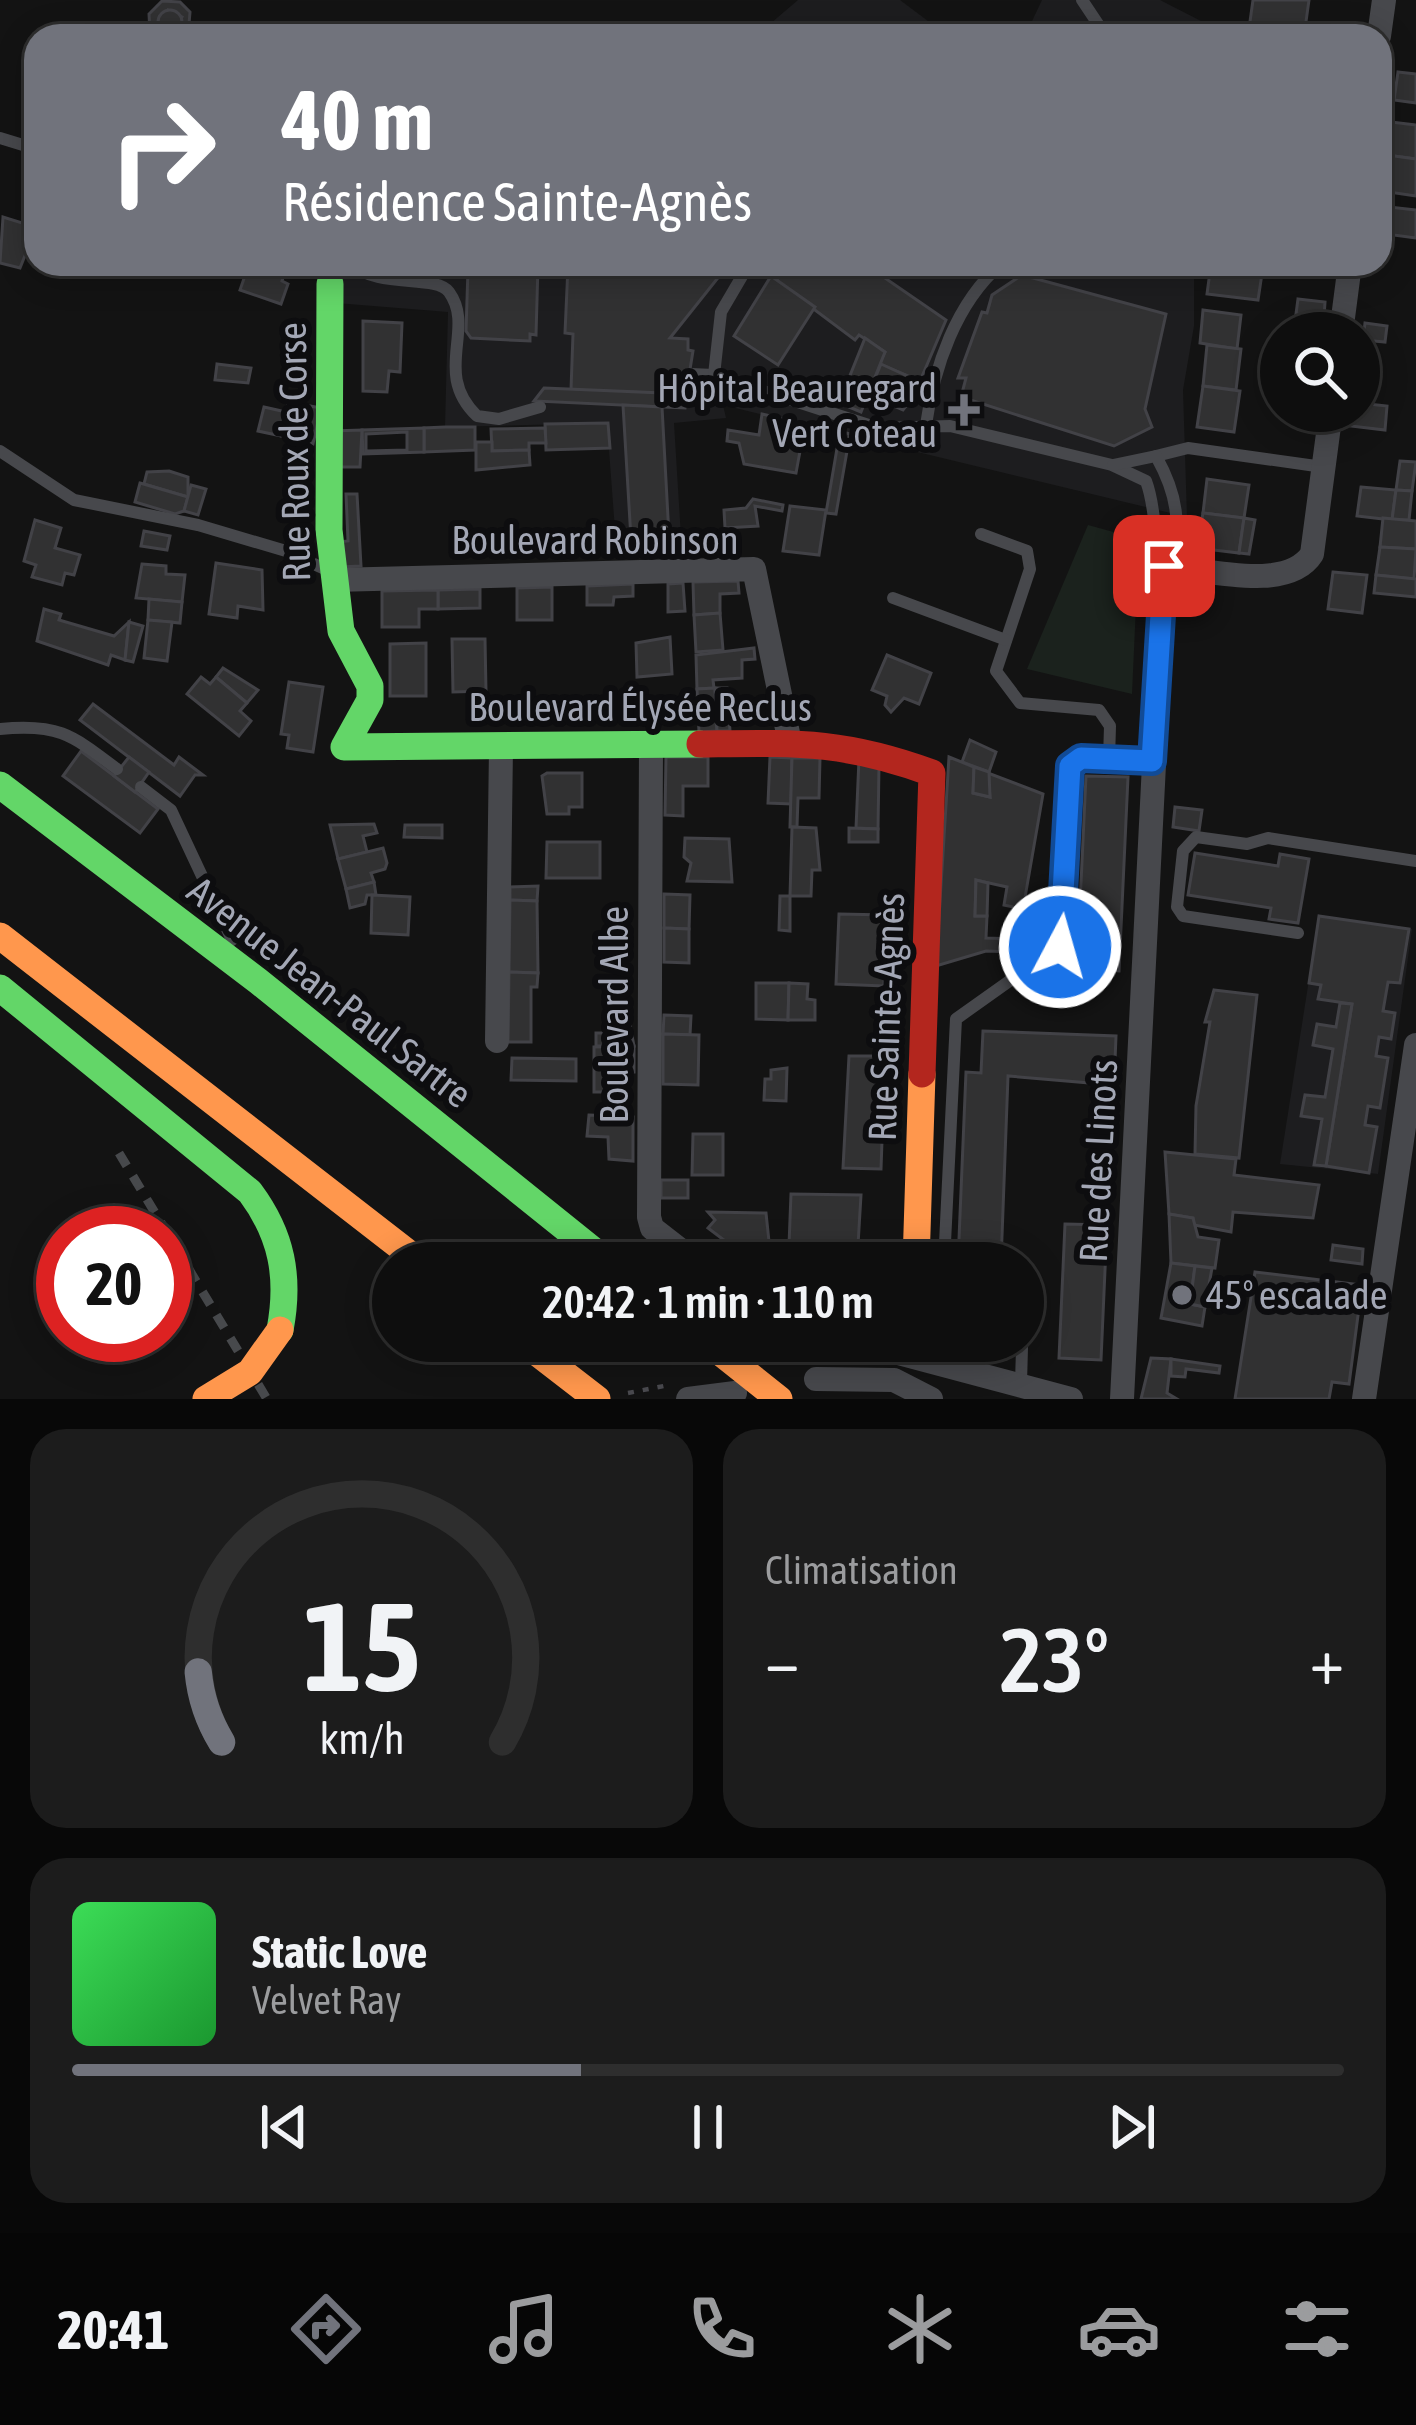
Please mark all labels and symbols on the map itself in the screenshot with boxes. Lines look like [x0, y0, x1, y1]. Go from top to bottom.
street label: Rue Roux de Corse [270, 322, 318, 582]
place label: Hôpital Beauregard Vert Coteau [657, 366, 937, 455]
marker: Hôpital Beauregard Vert Coteau [948, 394, 980, 426]
pin [1113, 515, 1215, 617]
street label: Boulevard Robinson [451, 518, 739, 562]
street label: Boulevard Élysée Reclus [468, 685, 812, 729]
street label: Avenue Jean-Paul Sartre [180, 868, 480, 1116]
position arrow [997, 884, 1123, 1010]
street label: Rue Sainte-Agnès [860, 892, 912, 1142]
street label: Boulevard Albe [592, 906, 636, 1124]
street label: Rue des Linots [1071, 1058, 1125, 1264]
speed limit sign: 20 [36, 1206, 192, 1362]
place label: 45° escalade [1206, 1273, 1387, 1317]
marker: 45° escalade [1169, 1282, 1195, 1308]

